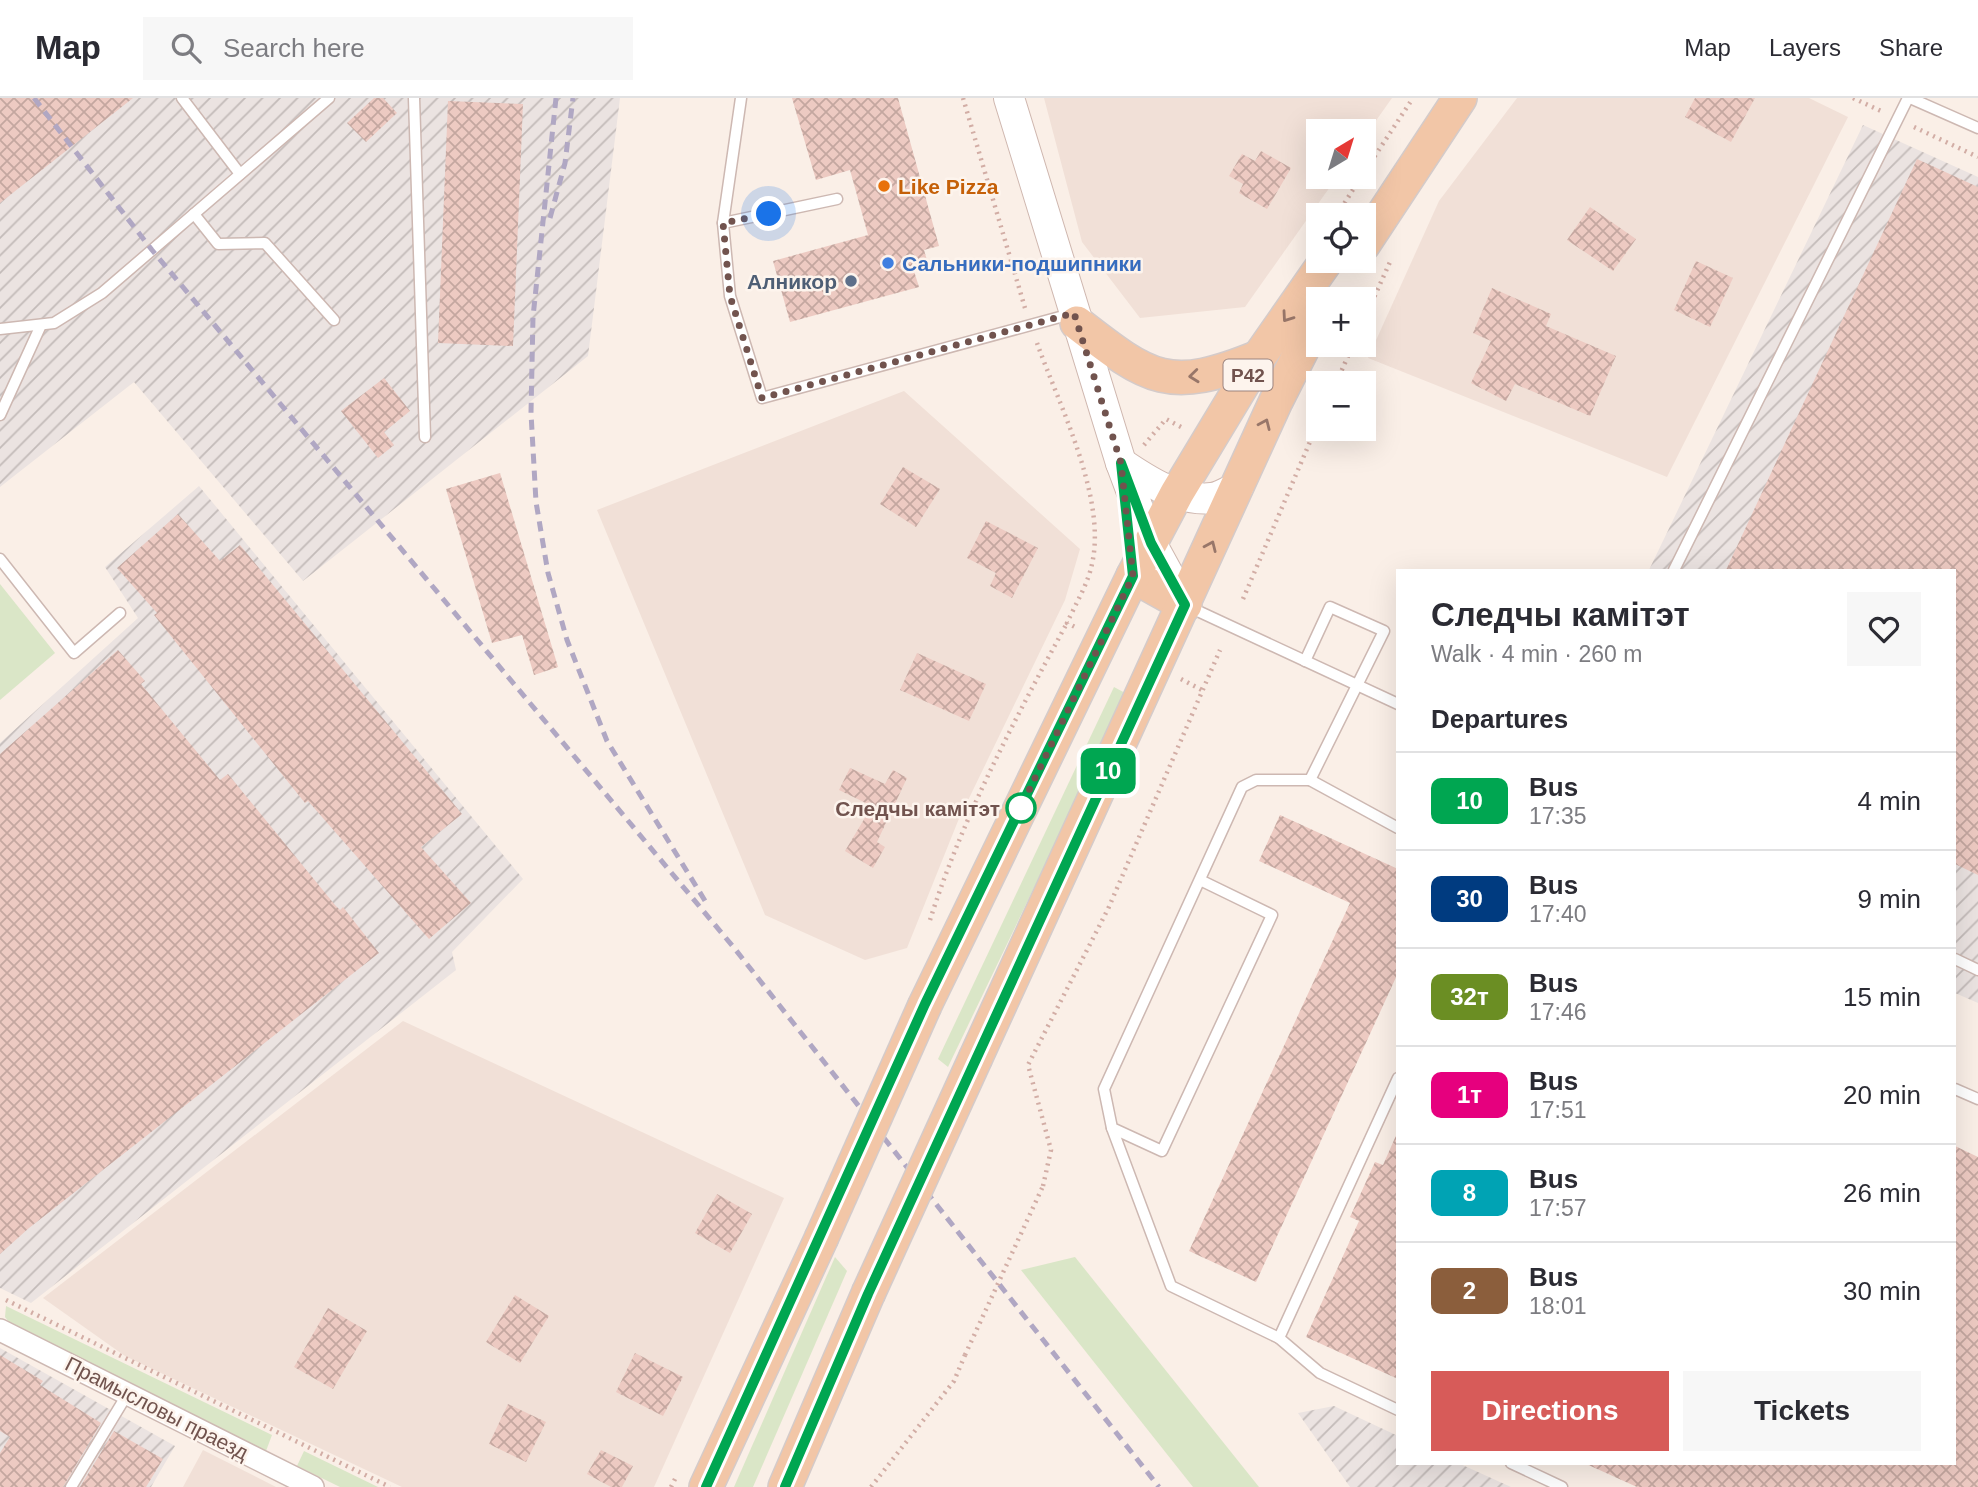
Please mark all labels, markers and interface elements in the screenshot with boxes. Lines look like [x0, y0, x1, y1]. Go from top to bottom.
search box [143, 17, 633, 80]
text: Map [35, 29, 101, 66]
icon: search [167, 29, 205, 67]
text: Search here [223, 33, 365, 63]
text: Map [1684, 34, 1731, 61]
text: Layers [1769, 34, 1841, 61]
text: Share [1879, 34, 1943, 61]
north arrow [1306, 119, 1376, 189]
map controls [1306, 119, 1376, 441]
place label: Like Pizza [898, 175, 999, 198]
marker: Like Pizza [876, 178, 892, 194]
your location [751, 196, 786, 231]
button: locate [1306, 203, 1376, 273]
place label: Сальники-подшипники [902, 252, 1142, 275]
marker: Сальники-подшипники [880, 255, 896, 271]
place label: Алникор [747, 270, 837, 293]
marker: Алникор [843, 273, 859, 289]
button: + [1306, 287, 1376, 357]
one-way arrow [1283, 309, 1295, 322]
road number: Р42 [1224, 360, 1272, 390]
one-way arrow [1188, 368, 1199, 383]
button: − [1306, 371, 1376, 441]
one-way arrow [1257, 419, 1271, 432]
one-way arrow [1203, 541, 1217, 553]
button: heart [1847, 592, 1921, 666]
text: Следчы камітэт [1431, 596, 1690, 633]
text: Walk · 4 min · 260 m [1431, 641, 1642, 667]
text: Departures [1431, 704, 1568, 734]
line badge: 10 [1076, 748, 1140, 794]
text: 10 [1095, 757, 1121, 784]
text: Bus [1529, 772, 1578, 802]
text: 4 min [1857, 786, 1921, 816]
text: 10 [1456, 787, 1483, 814]
marker: Следчы камітэт [1006, 793, 1036, 823]
place label: Следчы камітэт [835, 797, 1000, 820]
text: 17:35 [1529, 803, 1587, 829]
text: Bus [1529, 870, 1578, 900]
text: 9 min [1857, 884, 1921, 914]
text: 30 [1456, 885, 1483, 912]
text: 17:40 [1529, 901, 1587, 927]
text: Bus [1529, 968, 1578, 998]
text: 15 min [1843, 982, 1921, 1012]
text: 32т [1450, 983, 1489, 1010]
text: 17:46 [1529, 999, 1587, 1025]
text: Bus [1529, 1066, 1578, 1096]
text: 20 min [1843, 1080, 1921, 1110]
text: 1т [1457, 1081, 1482, 1108]
text: 17:51 [1529, 1097, 1587, 1123]
text: Bus [1529, 1164, 1578, 1194]
text: 26 min [1843, 1178, 1921, 1208]
text: 8 [1463, 1179, 1476, 1206]
text: 17:57 [1529, 1195, 1587, 1221]
text: Bus [1529, 1262, 1578, 1292]
text: 30 min [1843, 1276, 1921, 1306]
text: 2 [1463, 1277, 1476, 1304]
text: 18:01 [1529, 1293, 1587, 1319]
street label: Прамысловы праезд [62, 1352, 252, 1464]
button: Directions [1431, 1371, 1669, 1451]
button: Tickets [1683, 1371, 1921, 1451]

